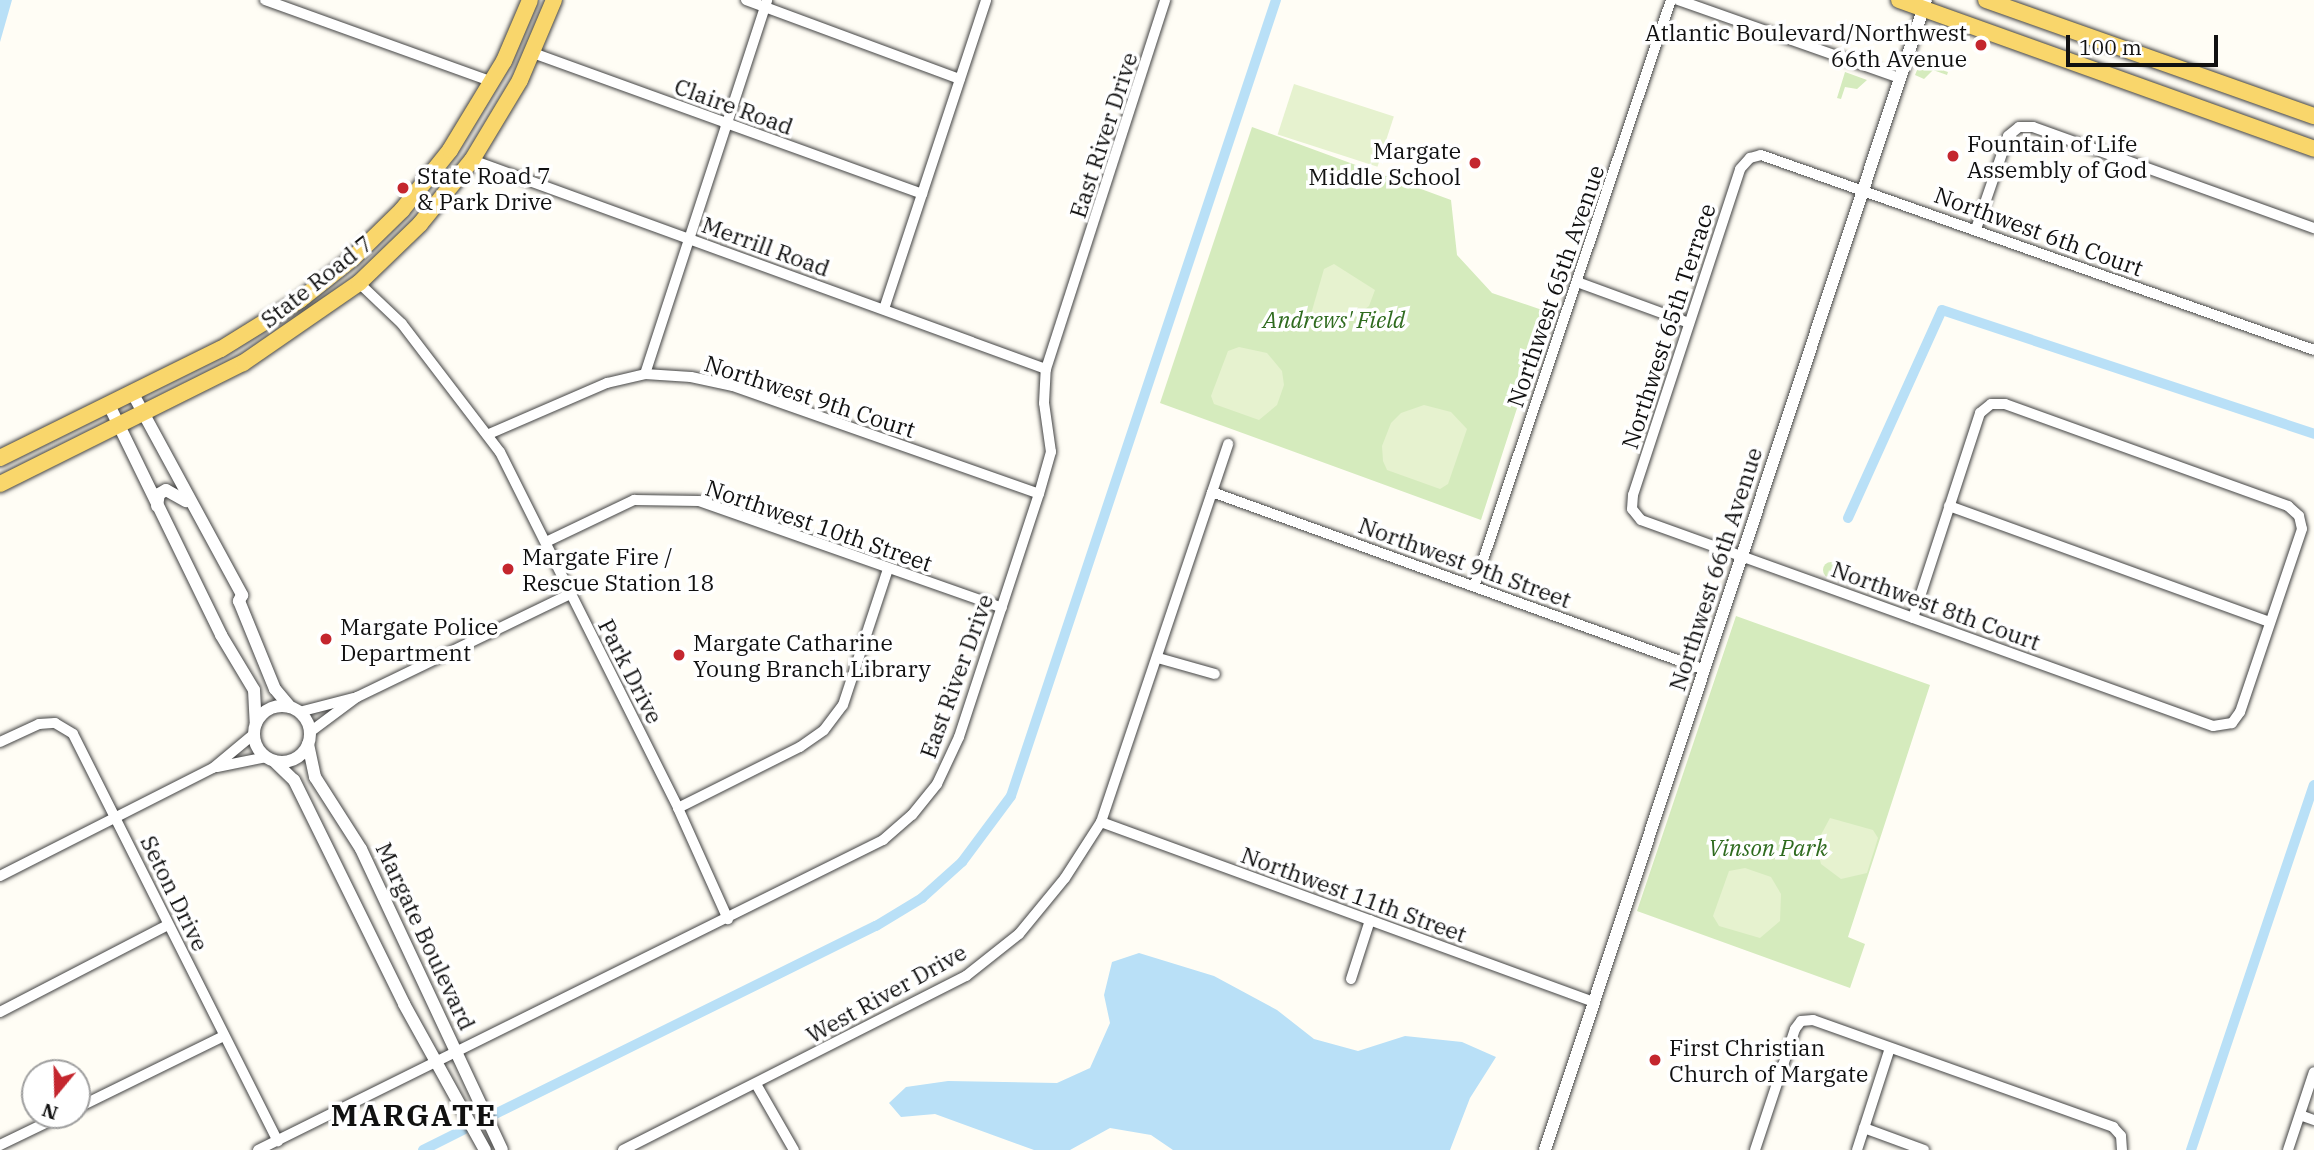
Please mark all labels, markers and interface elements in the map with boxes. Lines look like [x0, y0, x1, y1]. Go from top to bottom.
place label: Atlantic Boulevard/Northwest 66th Avenue [1645, 18, 1967, 72]
scale bar [2069, 21, 2221, 65]
text: 100 m [2079, 33, 2142, 61]
marker: Atlantic Boulevard/Northwest 66th Avenue [1973, 37, 1989, 53]
street label: East River Drive [1063, 49, 1143, 221]
street label: Claire Road [671, 72, 797, 140]
place label: Fountain of Life Assembly of God [1967, 129, 2147, 183]
place label: Margate Middle School [1308, 136, 1461, 190]
marker: Fountain of Life Assembly of God [1945, 148, 1961, 164]
marker: Margate Middle School [1467, 155, 1483, 171]
place label: State Road 7 & Park Drive [417, 161, 552, 215]
street label: Northwest 65th Avenue [1501, 161, 1609, 411]
marker: State Road 7 & Park Drive [395, 180, 411, 196]
street label: Northwest 6th Court [1931, 180, 2147, 282]
street label: Northwest 65th Terrace [1615, 200, 1721, 452]
street label: Merrill Road [698, 210, 834, 282]
street label: State Road 7 [255, 229, 377, 333]
park label: Andrews' Field [1263, 305, 1405, 333]
street label: Northwest 9th Court [701, 349, 919, 443]
street label: Northwest 66th Avenue [1663, 444, 1767, 694]
street label: Northwest 10th Street [702, 473, 936, 577]
street label: Northwest 9th Street [1355, 511, 1575, 613]
place label: Margate Fire / Rescue Station 18 [522, 542, 714, 596]
street label: Northwest 8th Court [1828, 554, 2044, 656]
marker: Margate Fire / Rescue Station 18 [500, 561, 516, 577]
street label: East River Drive [914, 590, 998, 762]
place label: Margate Police Department [340, 612, 498, 666]
street label: Park Drive [593, 614, 669, 728]
place label: Margate Catharine Young Branch Library [693, 628, 931, 682]
marker: Margate Police Department [318, 631, 334, 647]
marker: Margate Catharine Young Branch Library [671, 647, 687, 663]
street label: Seton Drive [135, 831, 215, 955]
park label: Vinson Park [1708, 833, 1828, 861]
street label: Margate Boulevard [370, 838, 482, 1034]
street label: Northwest 11th Street [1237, 840, 1471, 948]
street label: West River Drive [801, 938, 971, 1048]
place label: First Christian Church of Margate [1669, 1033, 1868, 1087]
marker: First Christian Church of Margate [1647, 1052, 1663, 1068]
north arrow [21, 1059, 91, 1129]
district label: MARGATE [332, 1097, 496, 1133]
text: N [39, 1098, 61, 1126]

